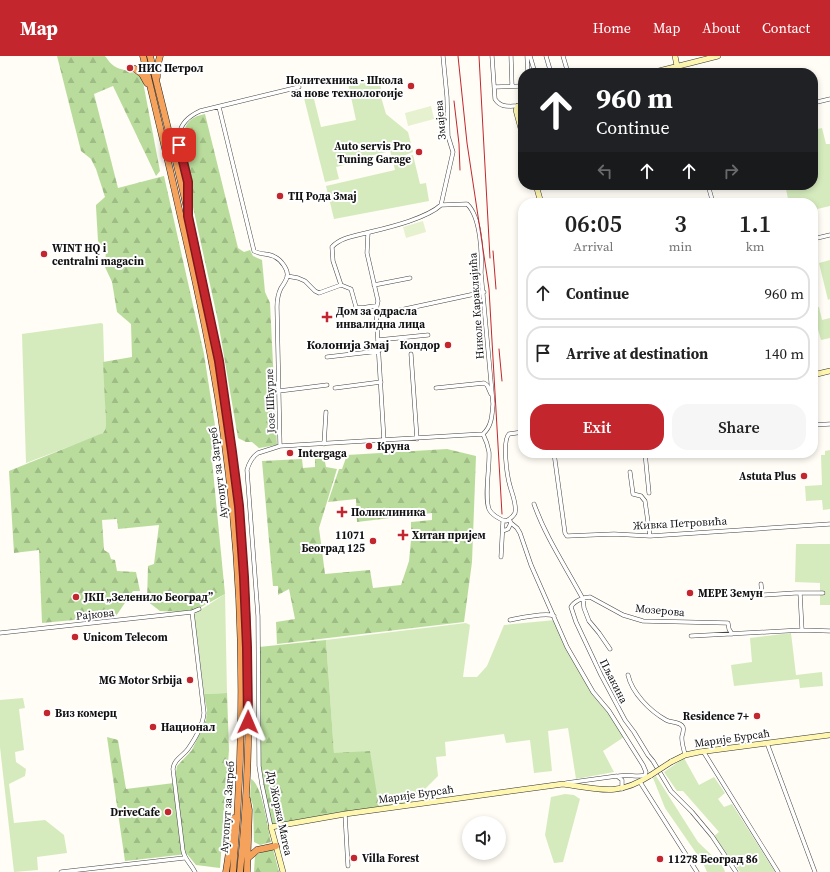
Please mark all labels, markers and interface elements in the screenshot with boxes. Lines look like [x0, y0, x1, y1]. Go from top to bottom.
text: Map [20, 15, 58, 41]
text: Home [593, 18, 631, 38]
text: Map [653, 18, 680, 38]
text: About [702, 18, 740, 38]
text: Contact [762, 18, 810, 38]
place label: НИС Петрол [138, 61, 204, 76]
marker: НИС Петрол [125, 63, 135, 73]
place label: Политехника - Школа за нове технологоије [286, 73, 403, 101]
text: 960 m [596, 79, 673, 117]
marker: Политехника - Школа за нове технологоије [406, 81, 416, 91]
icon: ahead [530, 84, 582, 136]
street label: Змајева [431, 99, 450, 140]
text: Continue [596, 115, 670, 140]
pin [162, 128, 196, 162]
icon: arrive [168, 134, 190, 156]
place label: Auto servis Pro Tuning Garage [334, 139, 411, 167]
marker: Auto servis Pro Tuning Garage [414, 147, 424, 157]
icon: left [594, 160, 616, 182]
icon: ahead [636, 160, 658, 182]
icon: ahead [678, 160, 700, 182]
icon: right [720, 160, 742, 182]
place label: ТЦ Рода Змај [288, 189, 357, 204]
marker: ТЦ Рода Змај [275, 191, 285, 201]
text: 06:05 [565, 207, 622, 240]
text: 3 [674, 207, 687, 240]
text: 1.1 [739, 207, 771, 240]
text: Arrival [573, 238, 613, 255]
text: min [669, 238, 692, 255]
text: km [746, 238, 764, 255]
place label: WINT HQ i centralni magacin [52, 241, 144, 269]
marker: WINT HQ i centralni magacin [39, 249, 49, 259]
street label: Николе Караклајића [465, 252, 488, 360]
icon: ahead [532, 282, 554, 304]
text: Continue [566, 283, 629, 304]
text: 960 m [764, 283, 804, 304]
place label: Дом за одрасла инвалидна лица [336, 304, 425, 332]
marker: Дом за одрасла инвалидна лица [321, 311, 333, 323]
district label: Колонија Змај [307, 337, 389, 353]
place label: Кондор [400, 338, 440, 353]
marker: Кондор [443, 340, 453, 350]
icon: arrive [532, 342, 554, 364]
text: Arrive at destination [566, 343, 708, 364]
text: 140 m [764, 343, 804, 364]
street label: Јозе Шћурле [262, 368, 279, 434]
button: Exit [530, 404, 664, 450]
button: Share [672, 404, 806, 450]
street label: Аутопут за Загреб [205, 426, 232, 520]
place label: Круна [377, 439, 410, 454]
marker: Круна [364, 441, 374, 451]
place label: Intergaga [298, 446, 347, 461]
marker: Intergaga [285, 448, 295, 458]
place label: Astuta Plus [739, 469, 796, 484]
marker: Astuta Plus [799, 471, 809, 481]
place label: Поликлиника [351, 505, 426, 520]
marker: Поликлиника [336, 506, 348, 518]
street label: Живка Петровића [633, 514, 728, 533]
place label: 11071 Београд 125 [301, 528, 365, 556]
place label: Хитан пријем [412, 528, 486, 543]
marker: Хитан пријем [397, 529, 409, 541]
marker: 11071 Београд 125 [368, 536, 378, 546]
place label: МЕРЕ Земун [698, 586, 763, 601]
marker: МЕРЕ Земун [685, 588, 695, 598]
place label: ЈКП „Зеленило Београд” [83, 590, 213, 605]
marker: ЈКП „Зеленило Београд” [71, 592, 81, 602]
street label: Мозерова [635, 601, 686, 620]
street label: Рајкова [75, 605, 115, 624]
place label: Unicom Telecom [83, 630, 168, 645]
marker: Unicom Telecom [70, 632, 80, 642]
street label: Пљакина [596, 656, 631, 706]
place label: MG Motor Srbija [99, 673, 182, 688]
marker: MG Motor Srbija [185, 675, 195, 685]
position arrow [227, 701, 269, 743]
place label: Виз комерц [55, 706, 117, 721]
marker: Виз комерц [42, 708, 52, 718]
place label: Residence 7+ [683, 709, 749, 724]
marker: Residence 7+ [752, 711, 762, 721]
place label: Национал [161, 720, 216, 735]
marker: Национал [148, 722, 158, 732]
street label: Марије Бурсаћ [693, 726, 771, 751]
street label: Аутопут за Загреб [217, 760, 238, 854]
street label: Др Жоржа Матеа [263, 769, 296, 857]
street label: Марије Бурсаћ [377, 782, 455, 807]
place label: DriveCafe [110, 805, 160, 820]
marker: DriveCafe [163, 807, 173, 817]
map controls [462, 816, 506, 860]
button: sound [462, 816, 506, 860]
place label: Villa Forest [362, 851, 420, 866]
place label: 11278 Београд 86 [668, 852, 758, 867]
marker: Villa Forest [349, 853, 359, 863]
marker: 11278 Београд 86 [655, 854, 665, 864]

